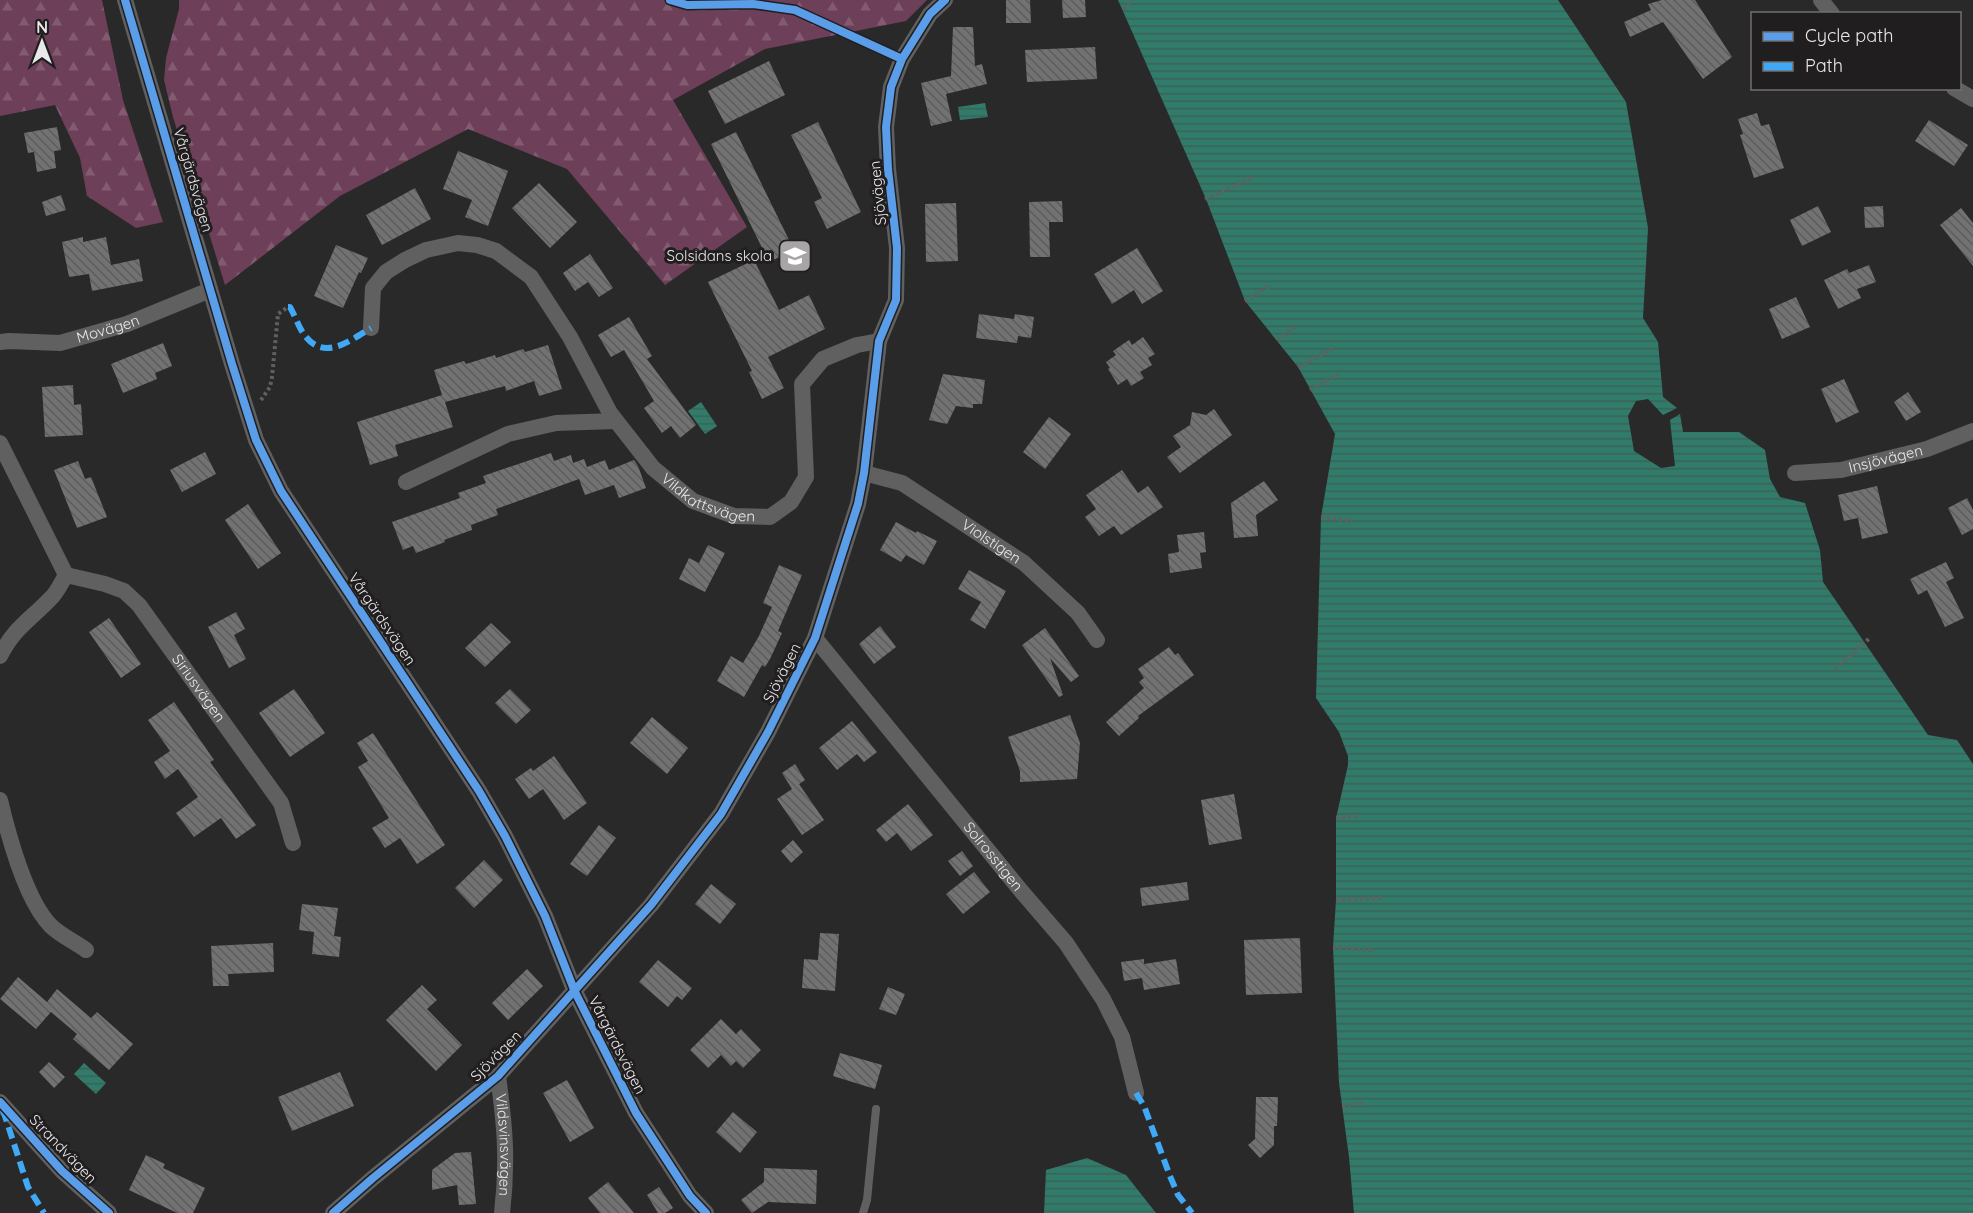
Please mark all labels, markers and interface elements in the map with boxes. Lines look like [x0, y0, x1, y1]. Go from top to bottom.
north arrow [12, 12, 72, 72]
legend [1751, 12, 1961, 90]
text: N [36, 17, 48, 37]
text: Cycle path [1805, 24, 1893, 47]
text: Path [1805, 54, 1843, 77]
street label: Vårgärdsvägen [170, 126, 217, 234]
street label: Sjövägen [865, 160, 890, 226]
school or university icon: Solsidans skola [777, 238, 813, 274]
place label: Solsidans skola [667, 246, 772, 265]
street label: Movägen [74, 310, 142, 347]
street label: Insjövägen [1846, 440, 1925, 477]
street label: Vildkattsvägen [657, 469, 755, 526]
street label: Violstigen [958, 515, 1025, 567]
street label: Vårgärdsvägen [344, 569, 420, 669]
street label: Sjövägen [758, 640, 805, 706]
street label: Siriusvägen [168, 650, 230, 726]
street label: Solrosstigen [960, 818, 1027, 895]
street label: Vårgärdsvägen [585, 993, 650, 1097]
street label: Sjövägen [466, 1026, 525, 1085]
street label: Vildsvinsvägen [491, 1092, 515, 1197]
street label: Strandvägen [26, 1110, 101, 1187]

